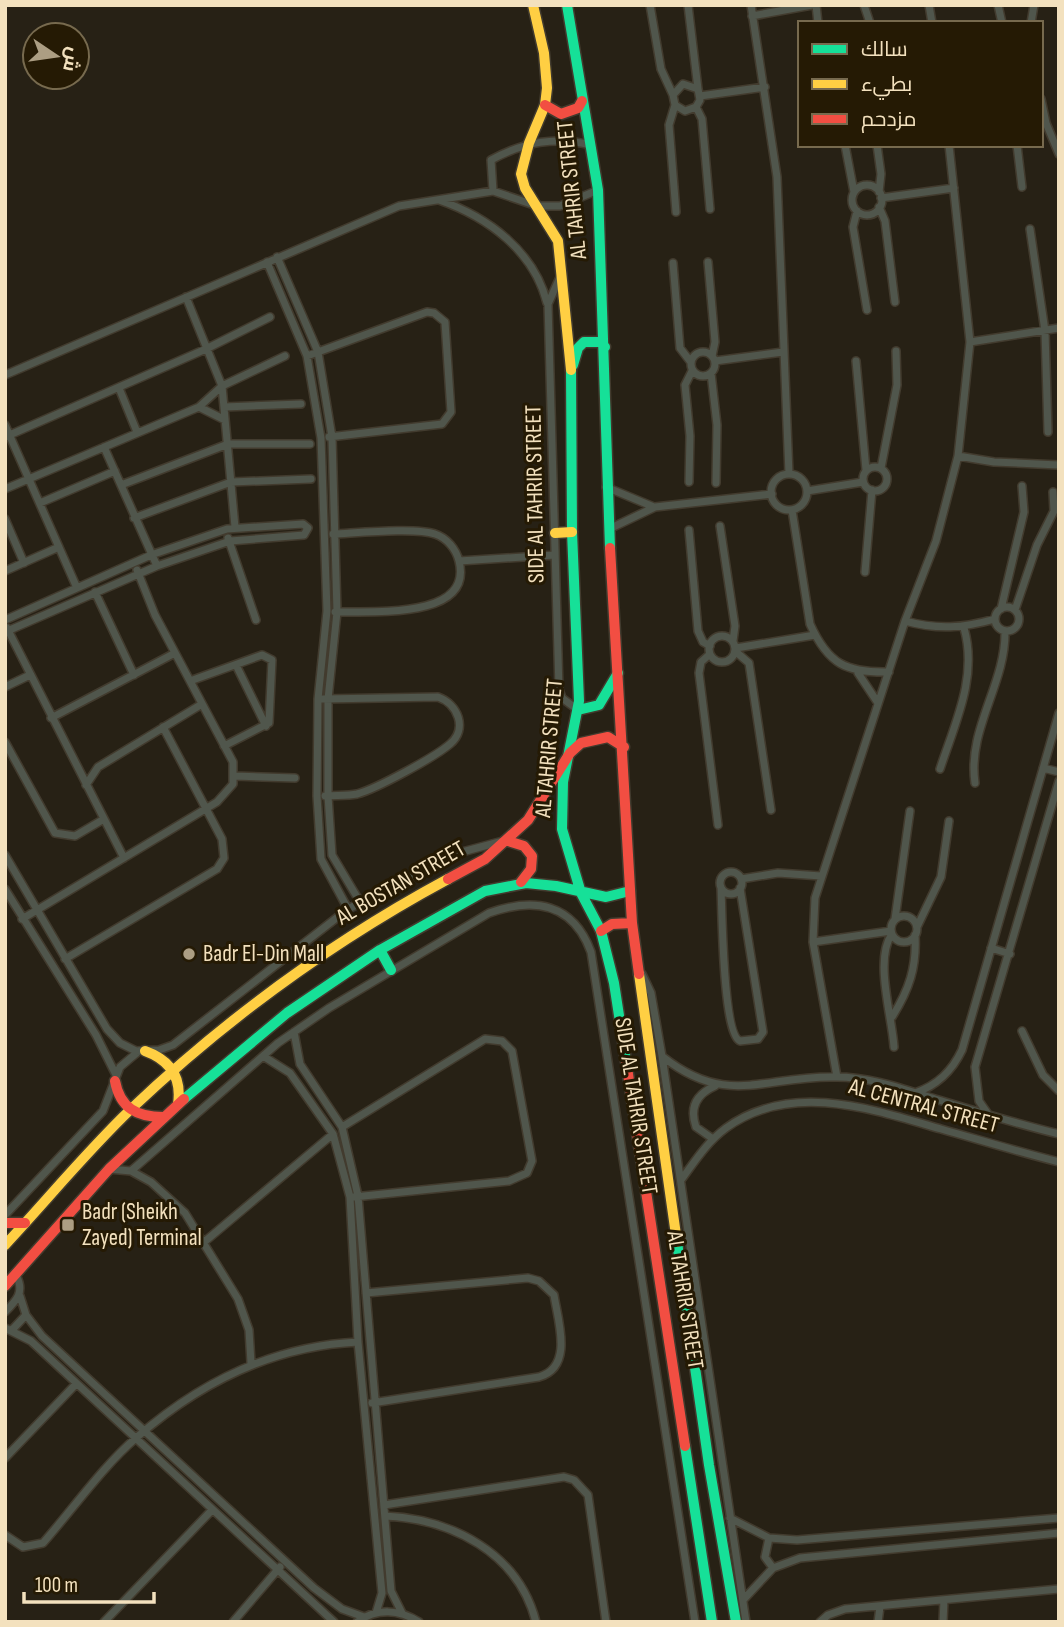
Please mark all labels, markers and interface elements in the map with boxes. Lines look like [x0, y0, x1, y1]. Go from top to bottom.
north arrow [21, 21, 91, 91]
legend [798, 21, 1043, 147]
text: سالك [861, 37, 908, 62]
text: ش [57, 45, 85, 74]
text: بطيء [861, 72, 912, 100]
text: مزدحم [861, 107, 916, 133]
street label: AL TAHRIR STREET [551, 119, 593, 262]
street label: SIDE AL TAHRIR STREET [519, 405, 551, 583]
street label: AL TAHRIR STREET [529, 677, 569, 820]
street label: AL BOSTAN STREET [330, 835, 471, 932]
place label: Badr El-Din Mall [203, 940, 324, 968]
marker: Badr El-Din Mall [181, 946, 197, 962]
street label: SIDE AL TAHRIR STREET [608, 1016, 664, 1196]
street label: AL CENTRAL STREET [845, 1072, 1002, 1139]
place label: Badr (Sheikh Zayed) Terminal [82, 1198, 202, 1252]
marker: Badr (Sheikh Zayed) Terminal [60, 1217, 76, 1233]
street label: AL TAHRIR STREET [660, 1228, 710, 1371]
scale bar [24, 1560, 154, 1604]
text: 100 m [35, 1573, 78, 1598]

